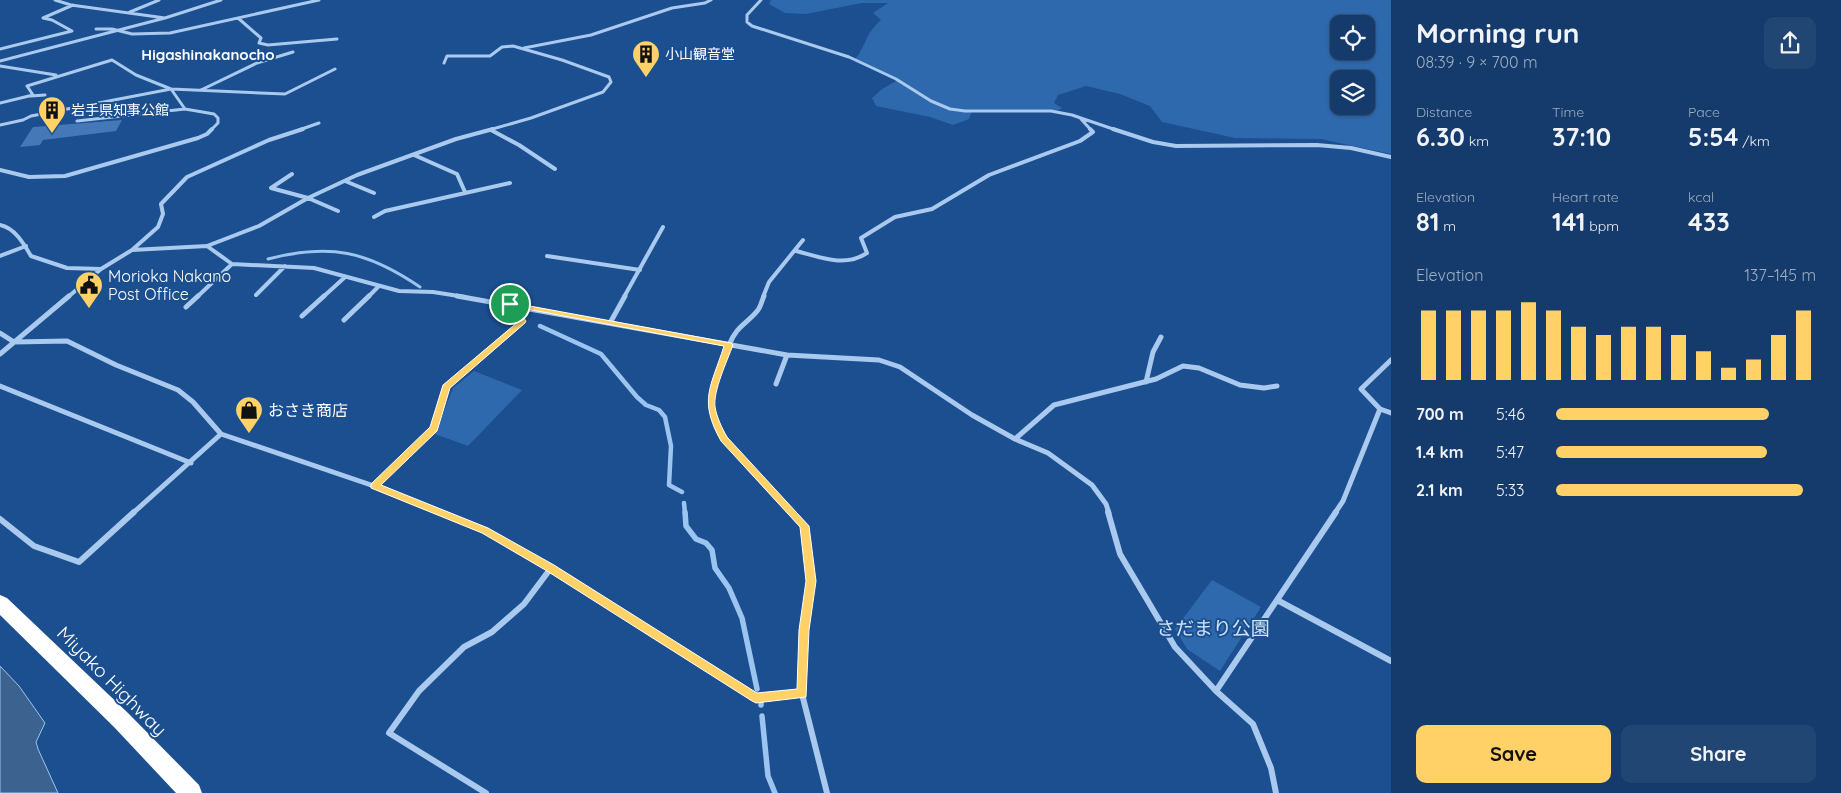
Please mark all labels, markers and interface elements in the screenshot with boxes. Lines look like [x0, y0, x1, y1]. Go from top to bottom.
map controls [1330, 15, 1375, 115]
button: locate [1330, 15, 1375, 60]
text: Morning run [1416, 15, 1580, 50]
button: share [1764, 17, 1816, 69]
building icon: 小山観音堂 [631, 39, 661, 78]
district label: Higashinakanocho [141, 45, 275, 64]
place label: 小山観音堂 [665, 45, 735, 63]
text: 08:39 · 9 × 700 m [1416, 52, 1538, 72]
button: layers [1330, 70, 1375, 115]
building icon: 岩手県知事公館 [37, 95, 67, 134]
place label: 岩手県知事公館 [71, 101, 169, 119]
text: Distance [1416, 103, 1472, 121]
text: Time [1552, 103, 1584, 121]
text: Pace [1688, 103, 1720, 121]
text: 6.30 [1416, 121, 1465, 152]
text: 37:10 [1552, 121, 1611, 152]
text: 5:54 [1688, 121, 1738, 152]
text: km [1465, 132, 1489, 150]
text: /km [1738, 132, 1770, 150]
text: Elevation [1416, 188, 1475, 206]
text: Heart rate [1552, 188, 1619, 206]
text: kcal [1688, 188, 1714, 206]
text: 81 [1416, 206, 1439, 237]
text: 141 [1552, 206, 1585, 237]
text: 433 [1688, 206, 1730, 237]
text: m [1439, 217, 1456, 235]
text: bpm [1585, 217, 1619, 235]
text: Elevation [1416, 265, 1483, 285]
text: 137–145 m [1744, 265, 1816, 285]
place label: Morioka Nakano Post Office [108, 266, 231, 304]
public building icon: Morioka Nakano Post Office [74, 270, 104, 309]
pin [489, 283, 531, 325]
icon: arrive [496, 290, 524, 318]
shop icon: おさき商店 [234, 395, 264, 434]
place label: おさき商店 [268, 400, 348, 420]
text: 700 m [1416, 404, 1464, 424]
text: 5:46 [1496, 404, 1525, 424]
text: 1.4 km [1416, 442, 1463, 462]
text: 5:47 [1496, 442, 1524, 462]
text: 2.1 km [1416, 480, 1463, 500]
text: 5:33 [1496, 480, 1524, 500]
park label: さだまり公園 [1156, 616, 1270, 640]
street label: Miyako Highway [52, 621, 172, 741]
button: Save [1416, 725, 1611, 783]
button: Share [1621, 725, 1816, 783]

